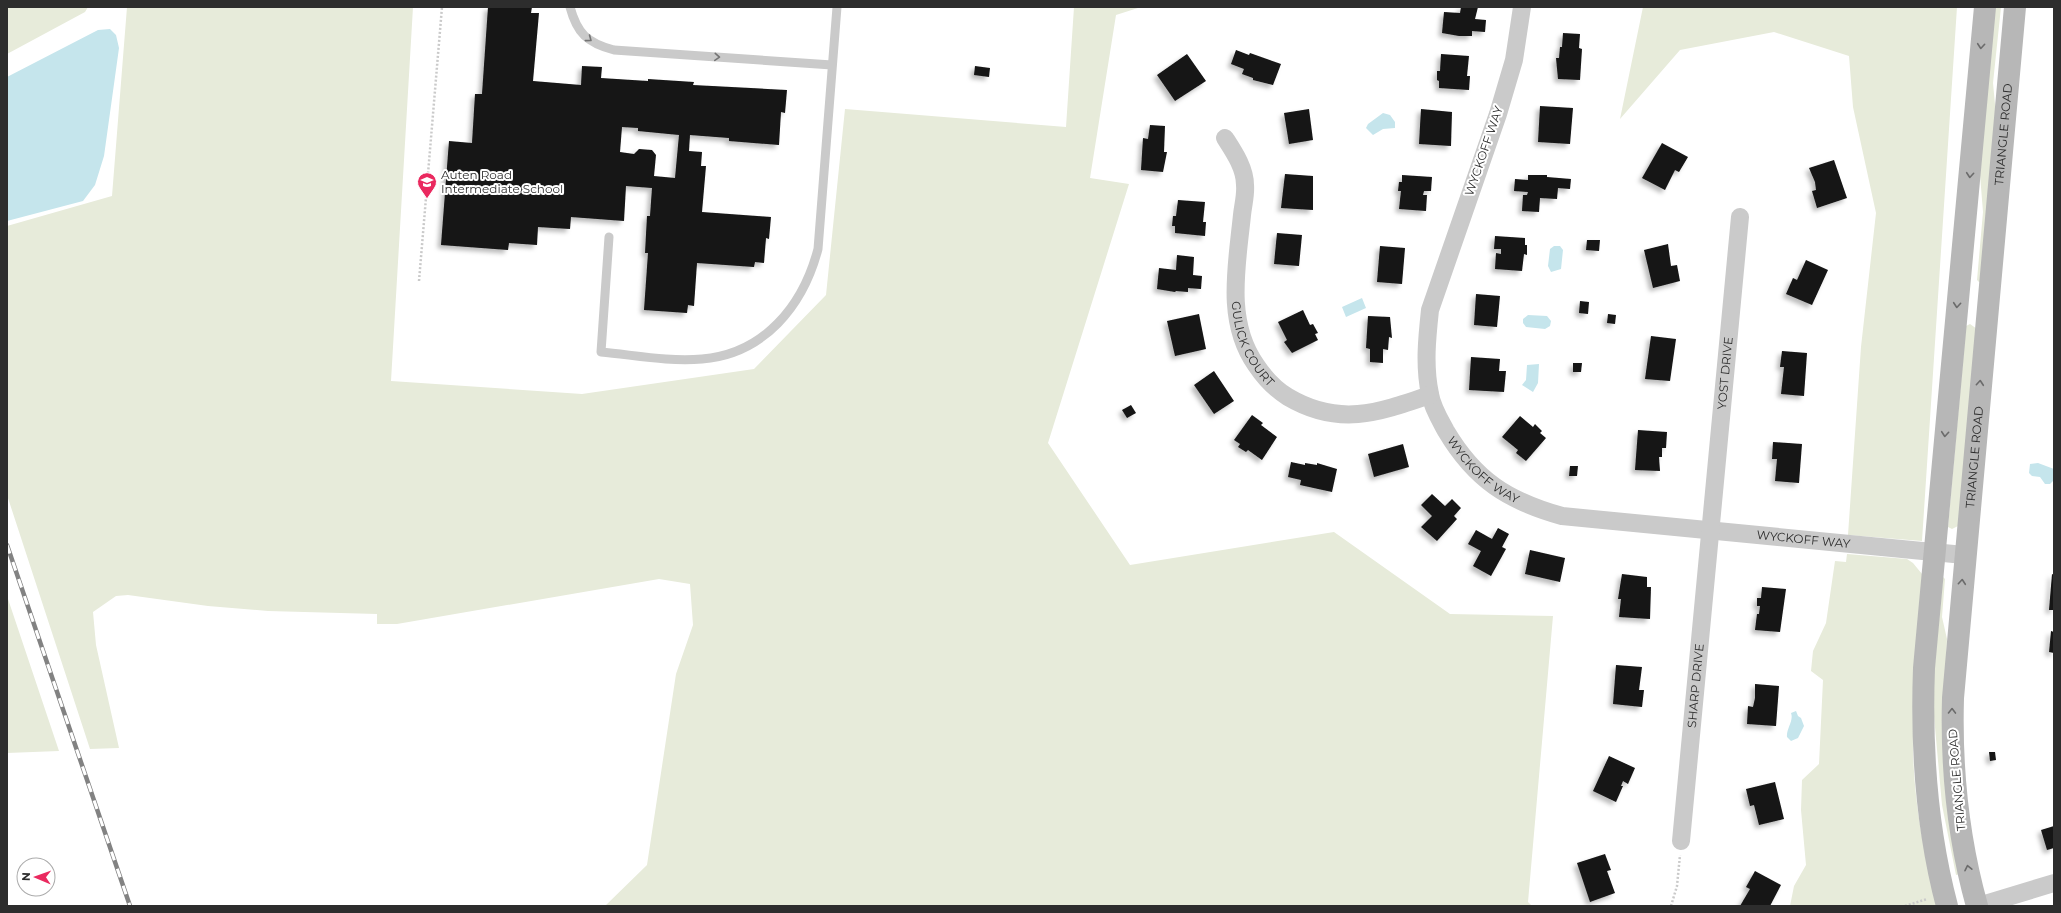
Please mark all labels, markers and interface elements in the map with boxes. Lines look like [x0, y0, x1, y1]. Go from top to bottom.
one-way arrow [585, 34, 592, 41]
one-way arrow [1977, 43, 1986, 49]
one-way arrow [714, 53, 720, 62]
street label: TRIANGLE ROAD [1991, 83, 2015, 186]
street label: WYCKOFF WAY [1461, 104, 1506, 198]
place label: Auten Road Intermediate School [441, 167, 563, 196]
school or university icon: Auten Road Intermediate School [416, 171, 438, 199]
one-way arrow [1965, 172, 1974, 178]
street label: GULICK COURT [1229, 301, 1278, 389]
one-way arrow [1953, 302, 1962, 308]
street label: YOST DRIVE [1714, 336, 1736, 410]
one-way arrow [1976, 380, 1985, 386]
street label: TRIANGLE ROAD [1962, 405, 1986, 509]
one-way arrow [1941, 431, 1950, 437]
street label: WYCKOFF WAY [1444, 433, 1522, 507]
street label: WYCKOFF WAY [1756, 527, 1851, 551]
one-way arrow [1958, 579, 1967, 585]
street label: SHARP DRIVE [1684, 643, 1707, 728]
one-way arrow [1948, 708, 1956, 714]
street label: TRIANGLE ROAD [1945, 728, 1968, 832]
north arrow [16, 857, 56, 897]
one-way arrow [1964, 865, 1972, 871]
text: N [19, 872, 33, 881]

